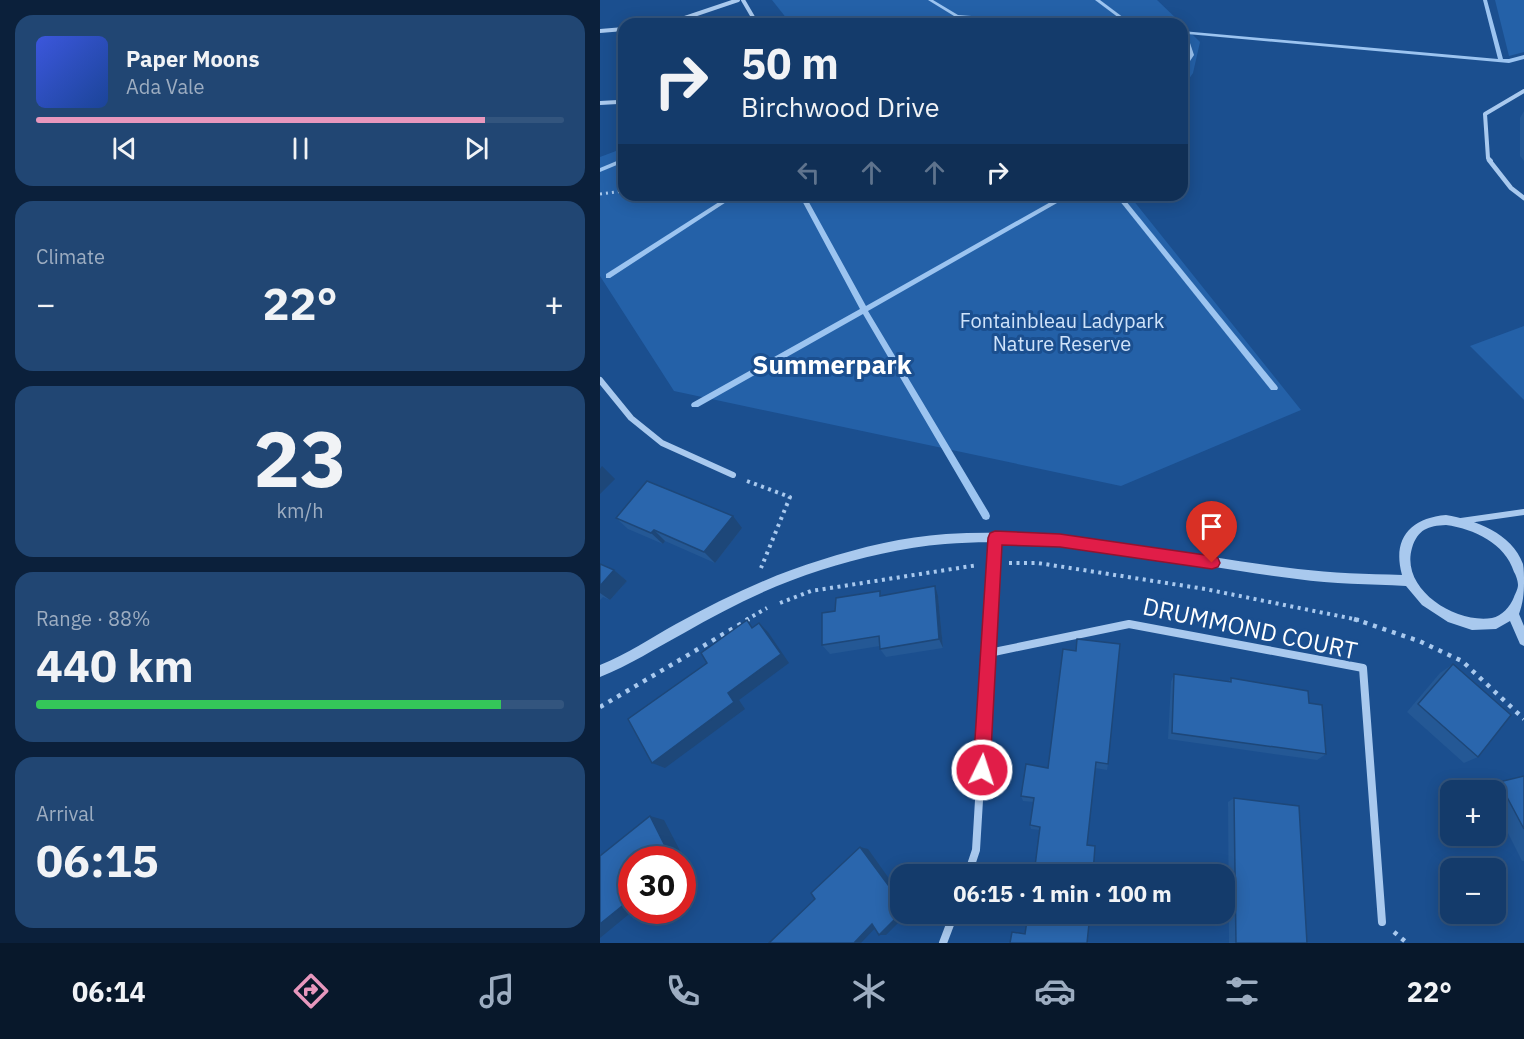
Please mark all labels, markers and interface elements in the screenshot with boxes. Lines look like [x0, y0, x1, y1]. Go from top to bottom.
text: 50 m [741, 36, 839, 91]
icon: right [642, 42, 720, 120]
text: Paper Moons [126, 44, 259, 73]
text: Ada Vale [126, 73, 205, 100]
text: Birchwood Drive [741, 89, 939, 124]
icon: previous [108, 132, 141, 165]
icon: pause [284, 132, 317, 165]
icon: next [460, 132, 493, 165]
icon: left [792, 156, 825, 189]
icon: ahead [855, 156, 888, 189]
icon: ahead [918, 156, 951, 189]
icon: right [981, 156, 1014, 189]
text: Climate [36, 243, 105, 270]
text: 22° [262, 274, 338, 332]
text: − [36, 282, 56, 325]
text: + [544, 282, 564, 325]
park label: Fontainbleau Ladypark Nature Reserve [960, 307, 1165, 357]
district label: Summerpark [752, 347, 912, 381]
text: 23 [253, 407, 347, 508]
text: km/h [276, 497, 324, 524]
pin [1186, 501, 1237, 563]
icon: arrive [1195, 510, 1228, 543]
street label: DRUMMOND COURT [1140, 590, 1361, 666]
text: Range · 88% [36, 605, 151, 632]
text: 440 km [36, 636, 194, 694]
position arrow [950, 738, 1014, 802]
map controls [1440, 780, 1506, 924]
button: + [1440, 780, 1506, 846]
text: Arrival [36, 800, 94, 827]
text: 06:15 [36, 831, 159, 889]
speed limit sign: 30 [618, 846, 696, 924]
button: − [1440, 858, 1506, 924]
text: 06:15 · 1 min · 100 m [953, 879, 1172, 908]
icon: directions [290, 970, 332, 1012]
icon: music [476, 970, 518, 1012]
icon: phone [662, 970, 704, 1012]
icon: climate [848, 970, 890, 1012]
icon: car [1034, 970, 1076, 1012]
icon: filters [1221, 970, 1263, 1012]
text: 06:14 [72, 974, 146, 1009]
text: 22° [1407, 974, 1452, 1009]

